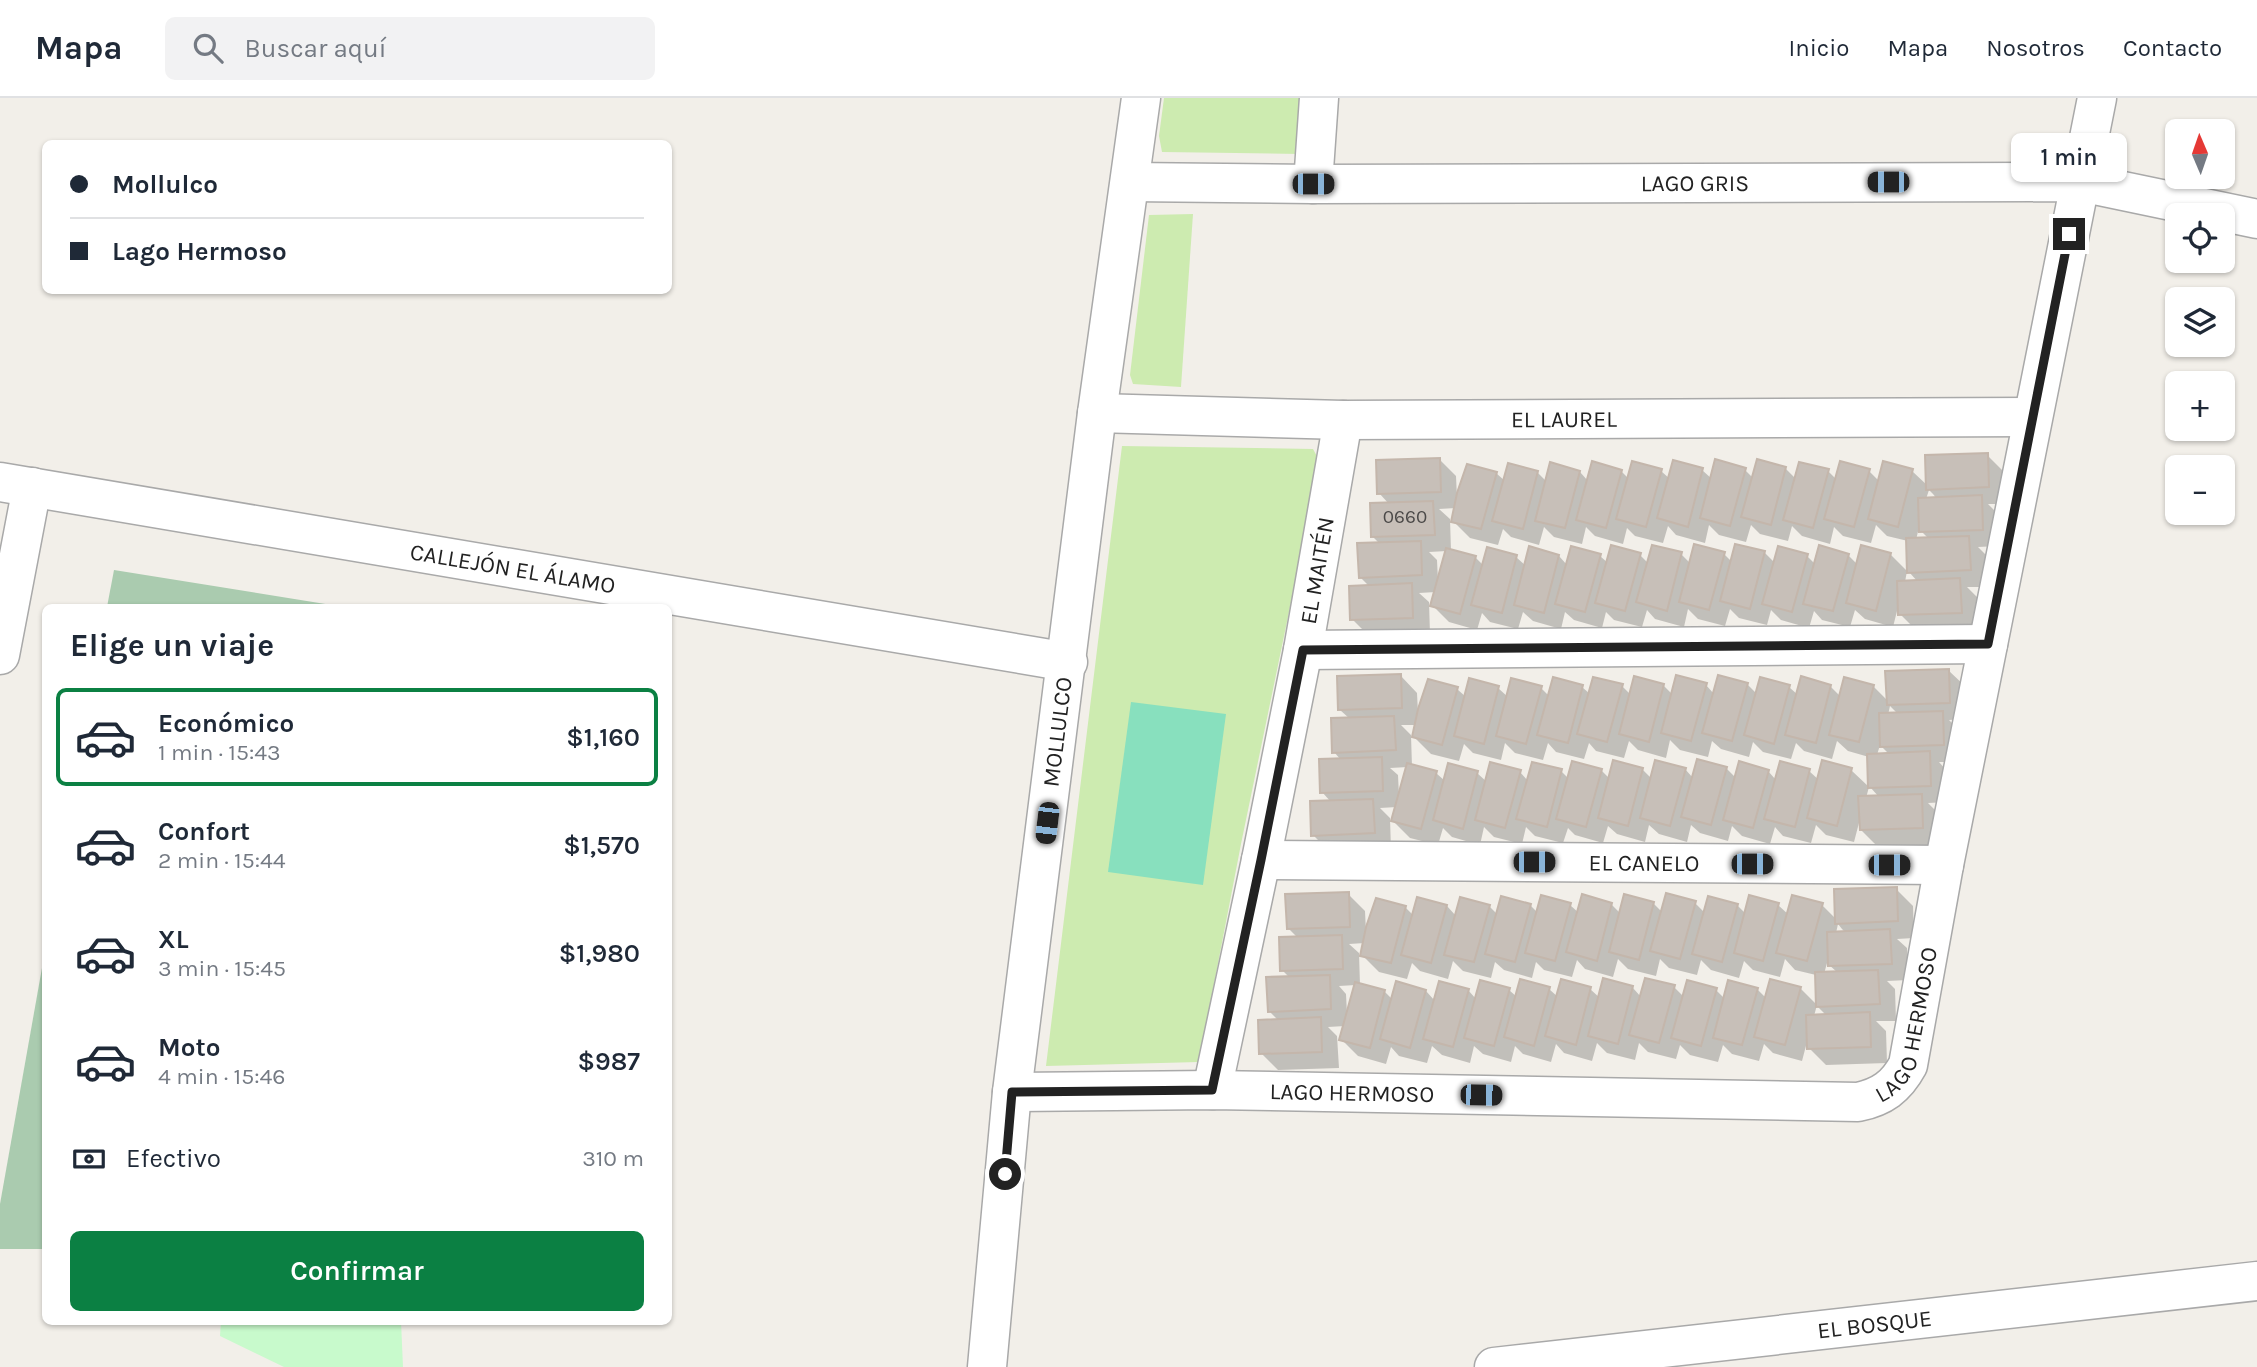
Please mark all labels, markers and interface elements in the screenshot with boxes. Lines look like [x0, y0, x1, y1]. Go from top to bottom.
search box [165, 17, 655, 80]
text: Mapa [35, 29, 123, 67]
icon: search [189, 29, 227, 67]
text: Buscar aquí [245, 33, 386, 64]
text: Inicio [1788, 34, 1849, 62]
text: Mapa [1887, 34, 1948, 62]
text: Nosotros [1986, 34, 2085, 62]
text: Contacto [2123, 34, 2222, 62]
north arrow [2165, 119, 2235, 189]
map controls [2165, 119, 2235, 525]
callout: 1 min [2011, 132, 2127, 181]
text: 1 min [2040, 144, 2098, 171]
text: Mollulco [112, 169, 218, 200]
street label: LAGO GRIS [1641, 170, 1749, 197]
car [1868, 172, 1910, 193]
car [1293, 174, 1335, 195]
button: locate [2165, 203, 2235, 273]
route end [2053, 218, 2085, 250]
text: Lago Hermoso [112, 236, 287, 267]
button: layers [2165, 287, 2235, 357]
button: + [2165, 371, 2235, 441]
street label: EL LAUREL [1511, 406, 1617, 433]
button: − [2165, 455, 2235, 525]
house number: 0660 [1383, 506, 1427, 528]
street label: EL MAITÉN [1295, 515, 1340, 626]
street label: CALLEJÓN EL ÁLAMO [408, 538, 617, 599]
text: Elige un viaje [70, 627, 274, 664]
street label: MOLLULCO [1037, 675, 1078, 789]
icon: car [74, 706, 137, 769]
text: Económico [158, 708, 294, 739]
text: $1,160 [566, 722, 640, 753]
text: 1 min · 15:43 [158, 739, 281, 766]
car [1035, 801, 1060, 845]
icon: car [74, 814, 137, 877]
text: Confort [158, 816, 250, 847]
text: $1,570 [563, 830, 640, 861]
text: 2 min · 15:44 [158, 847, 286, 874]
street label: EL CANELO [1588, 849, 1699, 877]
car [1514, 852, 1556, 873]
car [1732, 854, 1774, 875]
car [1869, 855, 1911, 876]
icon: car [74, 922, 137, 985]
text: XL [158, 924, 189, 955]
text: $1,980 [559, 938, 640, 969]
street label: LAGO HERMOSO [1870, 945, 1943, 1109]
text: 3 min · 15:45 [158, 955, 286, 982]
icon: car [74, 1030, 137, 1093]
text: Moto [158, 1032, 220, 1063]
text: $987 [578, 1046, 640, 1077]
text: 4 min · 15:46 [158, 1063, 286, 1090]
street label: LAGO HERMOSO [1269, 1078, 1435, 1108]
car [1460, 1084, 1503, 1106]
icon: cash [70, 1140, 108, 1178]
text: Efectivo [126, 1143, 221, 1174]
text: 310 m [582, 1145, 644, 1172]
route start [989, 1158, 1021, 1190]
button: Confirmar [70, 1231, 644, 1311]
street label: EL BOSQUE [1816, 1305, 1933, 1344]

